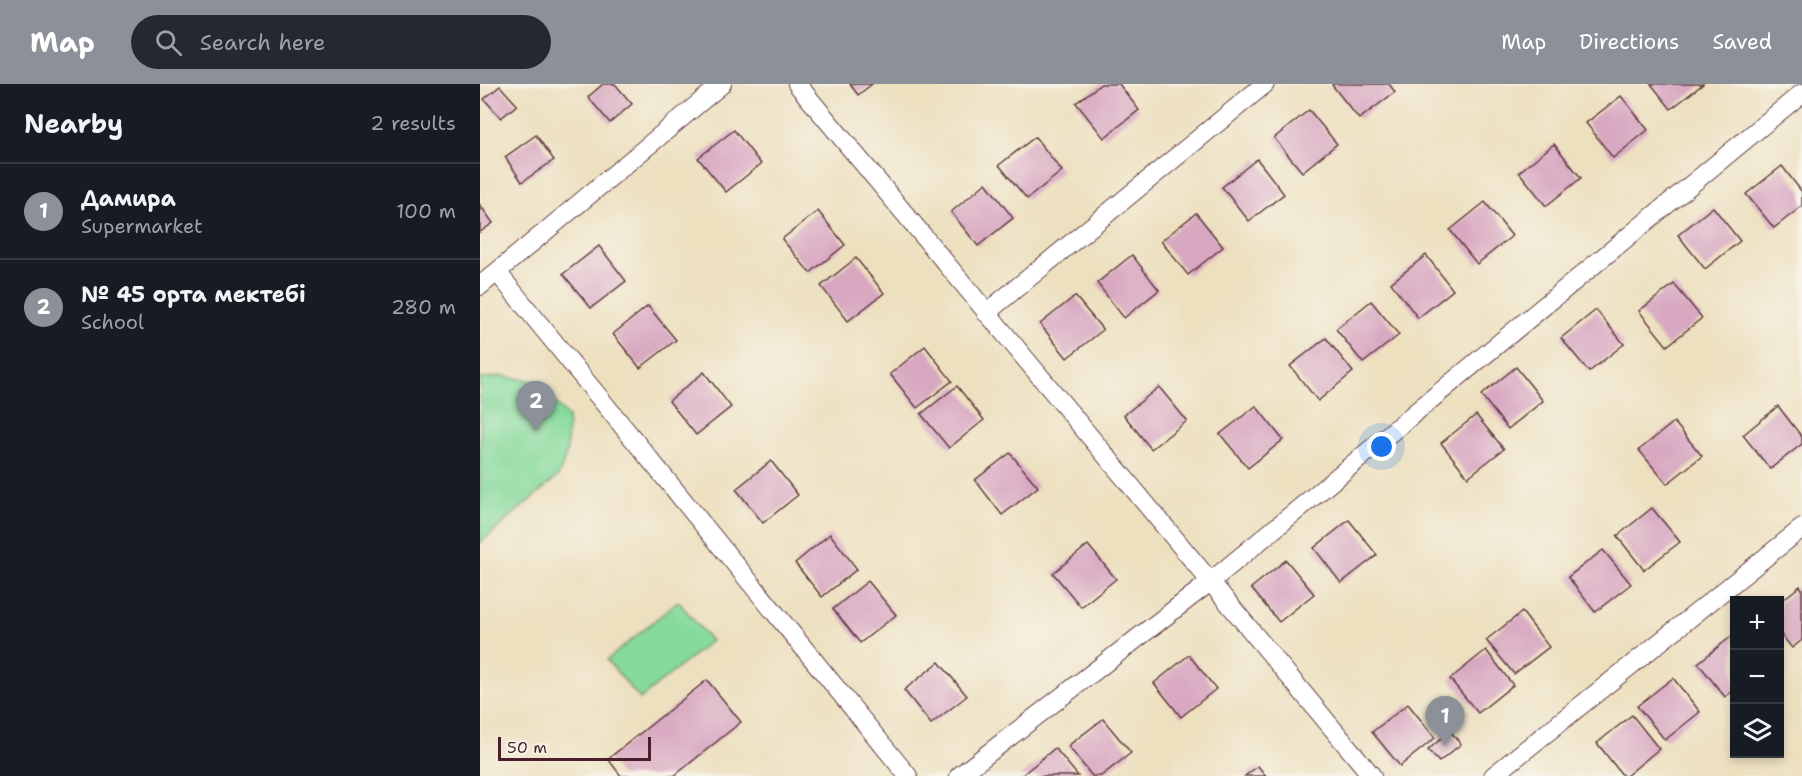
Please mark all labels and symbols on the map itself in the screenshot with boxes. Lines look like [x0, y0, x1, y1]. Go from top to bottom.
pin: 2 [516, 382, 556, 431]
your location [1367, 432, 1396, 461]
pin: 1 [1426, 696, 1464, 746]
scale bar [498, 734, 651, 762]

